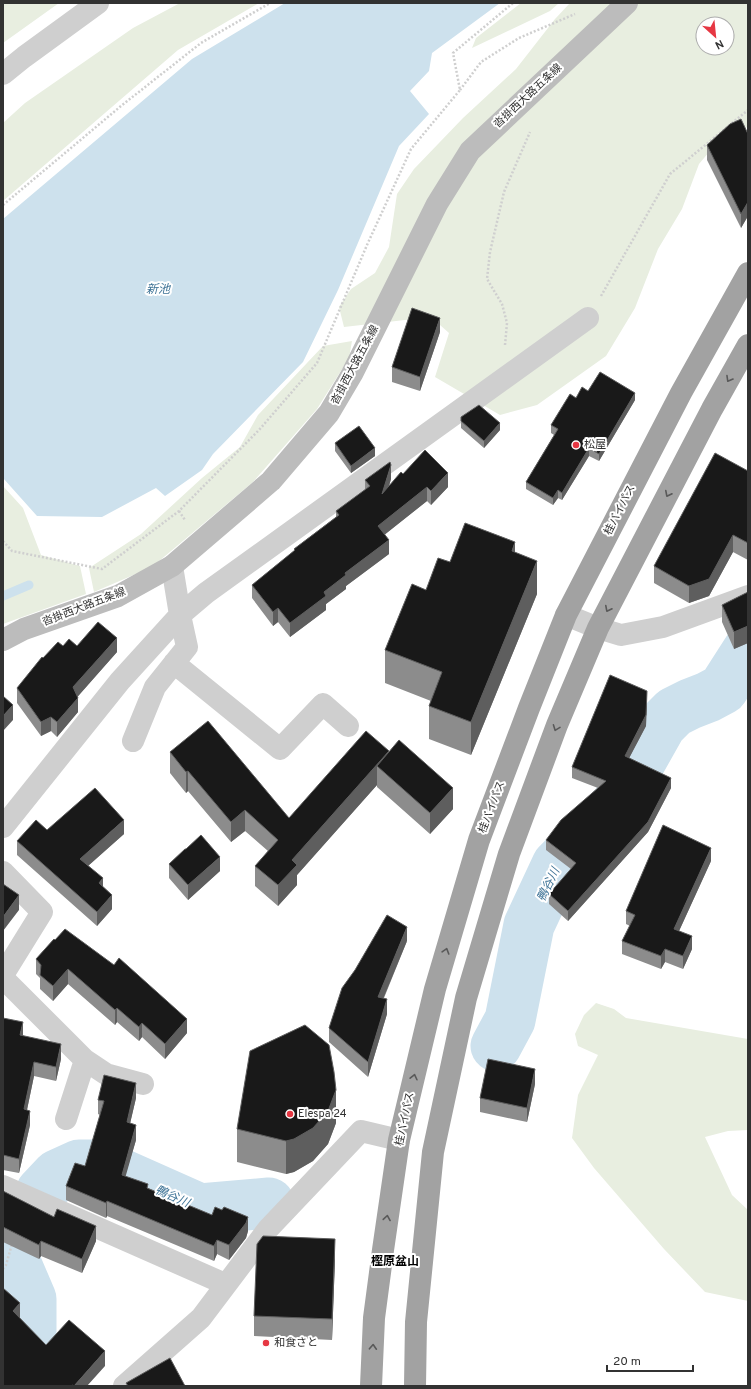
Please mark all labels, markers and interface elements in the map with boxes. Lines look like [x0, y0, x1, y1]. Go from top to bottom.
north arrow [695, 16, 735, 56]
text: N [712, 36, 726, 52]
street label: 沓掛西大路五条線 [491, 61, 565, 131]
water label: 新池 [146, 282, 171, 298]
street label: 沓掛西大路五条線 [328, 323, 382, 407]
one-way arrow [726, 375, 733, 382]
place label: 松屋 [584, 438, 606, 452]
marker: 松屋 [571, 440, 581, 450]
street label: 桂バイパス [601, 482, 639, 538]
one-way arrow [665, 490, 673, 497]
street label: 沓掛西大路五条線 [40, 585, 128, 629]
one-way arrow [605, 605, 613, 613]
one-way arrow [553, 725, 561, 732]
street label: 桂バイパス [476, 779, 508, 835]
water label: 鴨谷川 [534, 864, 565, 905]
one-way arrow [441, 947, 450, 954]
one-way arrow [409, 1073, 418, 1080]
street label: 桂バイパス [392, 1091, 418, 1147]
place label: Elespa 24 [298, 1107, 347, 1121]
marker: Elespa 24 [285, 1109, 295, 1119]
water label: 鴨谷川 [152, 1182, 194, 1212]
one-way arrow [383, 1215, 391, 1221]
district label: 樫原盆山 [371, 1254, 419, 1270]
place label: 和食さと [274, 1336, 318, 1350]
marker: 和食さと [261, 1338, 271, 1348]
one-way arrow [369, 1344, 377, 1350]
scale bar [607, 1347, 693, 1373]
text: 20 m [613, 1354, 641, 1370]

